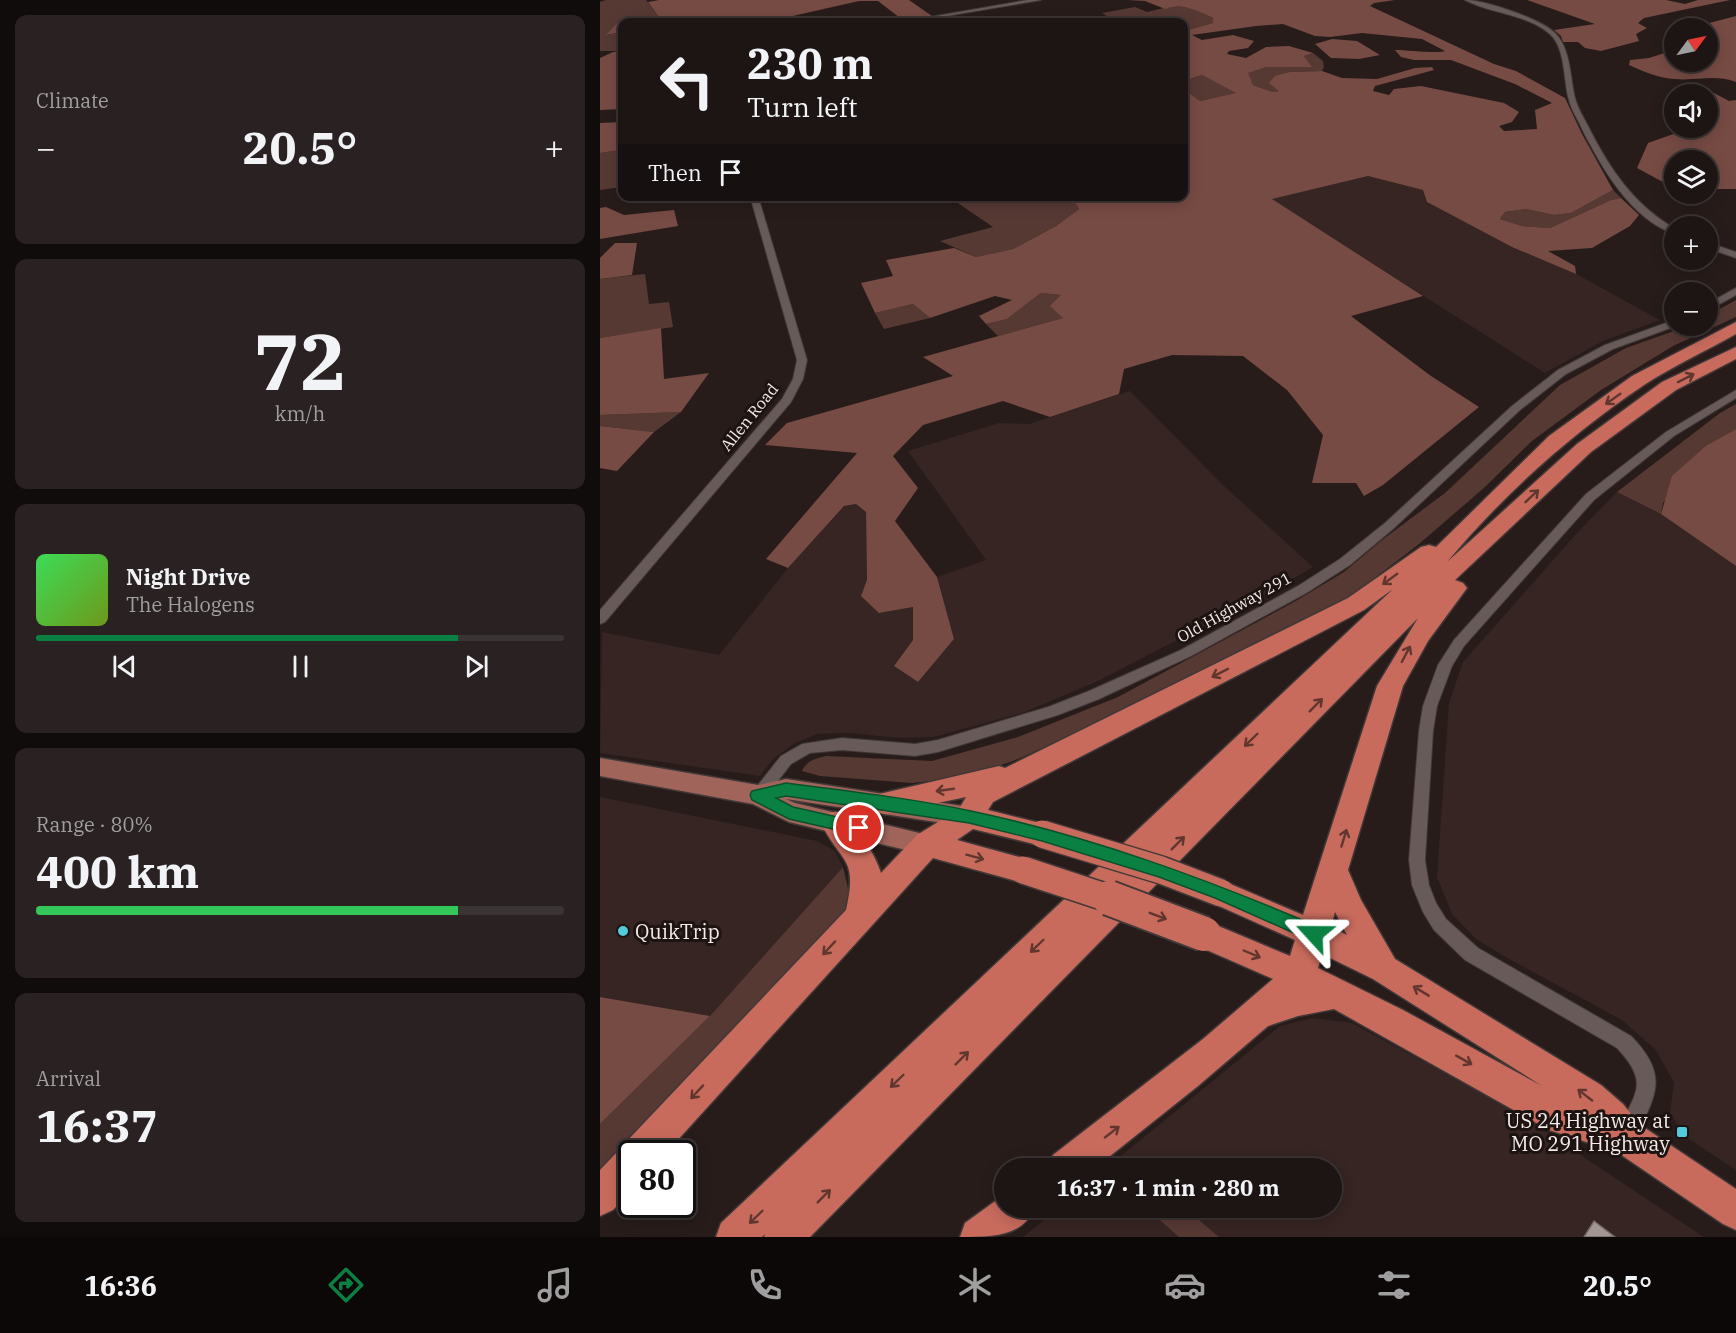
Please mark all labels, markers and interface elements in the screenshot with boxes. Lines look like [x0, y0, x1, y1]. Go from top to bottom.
north arrow [1664, 18, 1718, 72]
map controls [1664, 18, 1718, 336]
text: 230 m [747, 36, 873, 91]
icon: left [648, 42, 726, 120]
button: sound [1664, 84, 1718, 138]
text: Climate [36, 87, 109, 114]
text: Turn left [747, 89, 858, 124]
text: 20.5° [243, 118, 357, 176]
text: − [36, 126, 56, 169]
text: + [544, 126, 564, 169]
button: layers [1664, 150, 1718, 204]
icon: arrive [714, 156, 747, 189]
text: Then [648, 158, 702, 187]
button: + [1664, 216, 1718, 270]
button: − [1664, 282, 1718, 336]
text: 72 [253, 310, 347, 411]
one-way arrow [1676, 372, 1694, 383]
street label: Allen Road [716, 379, 782, 455]
one-way arrow [1606, 393, 1622, 405]
text: km/h [275, 400, 325, 427]
one-way arrow [1524, 489, 1539, 504]
text: Night Drive [126, 562, 251, 591]
street label: Old Highway 291 [1173, 567, 1295, 647]
one-way arrow [1383, 573, 1399, 585]
text: The Halogens [126, 591, 255, 618]
one-way arrow [1401, 645, 1412, 663]
icon: previous [108, 650, 141, 683]
icon: pause [284, 650, 317, 683]
icon: next [460, 650, 493, 683]
one-way arrow [1211, 668, 1229, 680]
one-way arrow [1309, 698, 1324, 713]
one-way arrow [1244, 732, 1259, 747]
one-way arrow [935, 785, 955, 796]
pin [833, 802, 884, 853]
text: Range · 80% [36, 811, 153, 838]
icon: arrive [842, 811, 875, 844]
one-way arrow [1339, 829, 1350, 848]
one-way arrow [1171, 836, 1186, 850]
text: 400 km [36, 842, 199, 900]
one-way arrow [965, 851, 984, 863]
position arrow [1282, 902, 1346, 966]
one-way arrow [1148, 911, 1167, 922]
place label: QuikTrip [635, 918, 720, 945]
marker: QuikTrip [616, 924, 630, 938]
one-way arrow [1030, 939, 1045, 953]
one-way arrow [822, 940, 836, 955]
one-way arrow [1242, 949, 1261, 960]
one-way arrow [1413, 984, 1430, 996]
one-way arrow [955, 1051, 970, 1065]
one-way arrow [1454, 1055, 1472, 1066]
text: Arrival [36, 1065, 101, 1092]
one-way arrow [889, 1074, 904, 1089]
one-way arrow [690, 1084, 704, 1099]
one-way arrow [1577, 1089, 1593, 1102]
text: 16:37 [36, 1096, 158, 1154]
place label: US 24 Highway at MO 291 Highway [1506, 1107, 1670, 1157]
marker: US 24 Highway at MO 291 Highway [1675, 1125, 1689, 1139]
one-way arrow [1103, 1126, 1119, 1139]
speed limit sign: 80 [618, 1140, 696, 1218]
text: 16:37 · 1 min · 280 m [1056, 1173, 1280, 1202]
one-way arrow [817, 1188, 832, 1203]
one-way arrow [749, 1209, 764, 1224]
icon: directions [325, 1264, 367, 1306]
icon: music [534, 1264, 576, 1306]
icon: phone [744, 1264, 786, 1306]
icon: climate [954, 1264, 996, 1306]
icon: car [1164, 1264, 1206, 1306]
icon: filters [1373, 1264, 1415, 1306]
text: 16:36 [84, 1268, 157, 1303]
text: 20.5° [1583, 1268, 1652, 1303]

